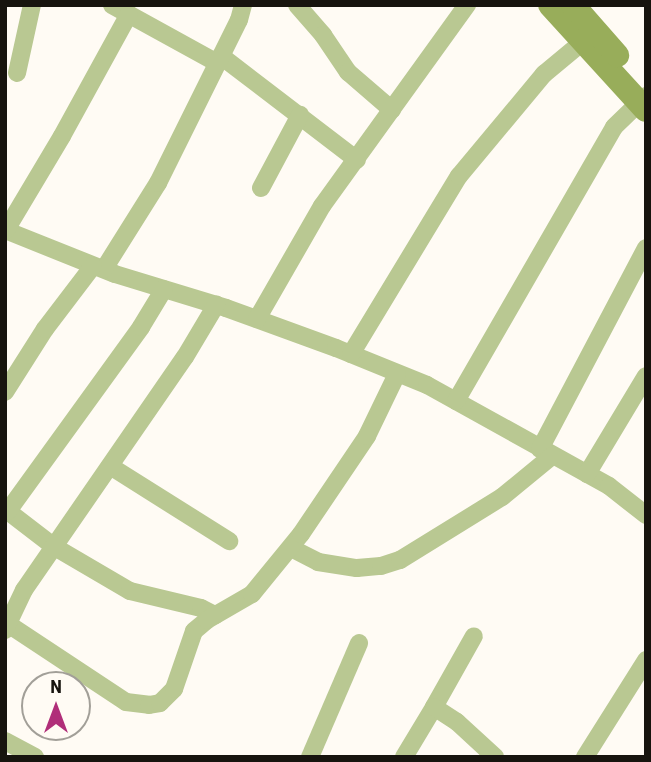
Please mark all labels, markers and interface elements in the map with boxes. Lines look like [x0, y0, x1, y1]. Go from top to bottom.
north arrow [21, 671, 91, 741]
text: N [50, 675, 62, 698]

